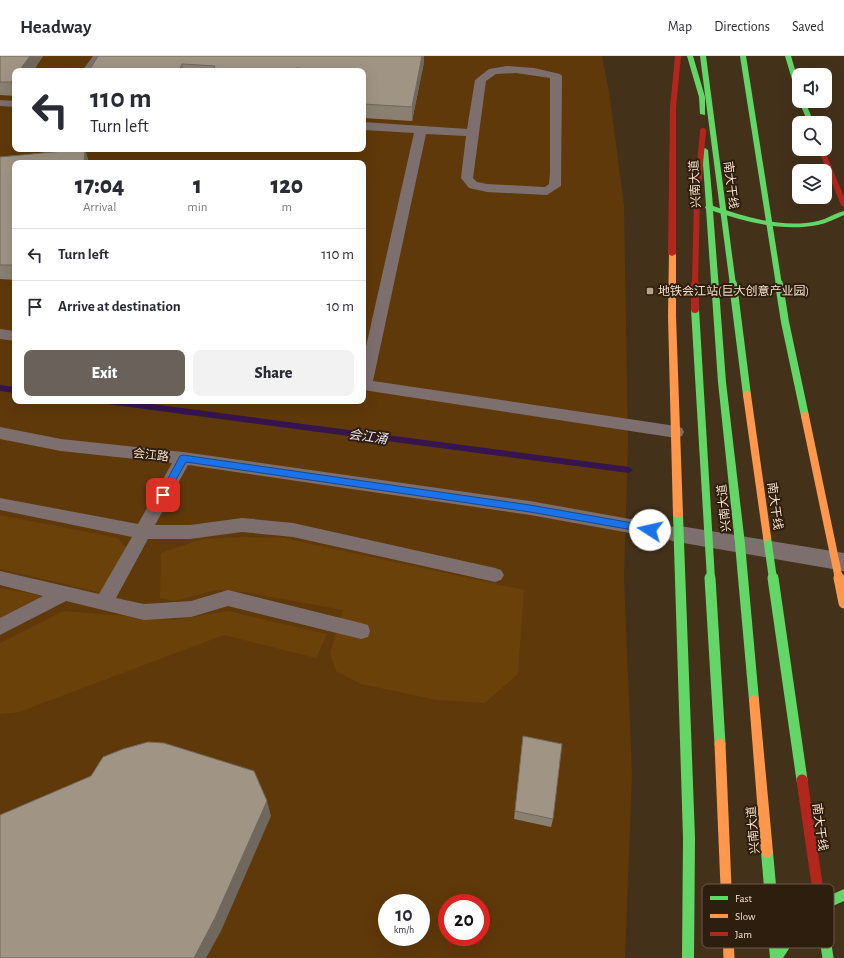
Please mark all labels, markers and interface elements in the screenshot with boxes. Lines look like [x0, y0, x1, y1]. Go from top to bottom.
text: Headway [20, 18, 91, 37]
text: Map [668, 20, 692, 34]
text: Directions [714, 20, 770, 34]
text: Saved [792, 20, 824, 34]
map controls [792, 68, 832, 204]
button: sound [792, 68, 832, 108]
icon: left [24, 84, 76, 136]
text: 110 m [90, 85, 152, 113]
button: search [792, 116, 832, 156]
text: Turn left [90, 118, 149, 136]
street label: 兴南大道 [687, 160, 702, 208]
street label: 南大干线 [722, 160, 740, 210]
button: layers [792, 164, 832, 204]
text: 17:04 [75, 174, 124, 198]
text: 1 [193, 174, 202, 198]
text: 120 [270, 174, 303, 198]
text: Arrival [83, 201, 116, 214]
text: min [187, 201, 208, 214]
text: m [282, 201, 292, 214]
icon: left [24, 244, 46, 266]
text: Turn left [58, 247, 109, 262]
text: 110 m [321, 247, 354, 262]
place label: 地铁会江站(巨大创意产业园) [658, 284, 809, 297]
marker: 地铁会江站(巨大创意产业园) [645, 286, 655, 296]
icon: arrive [24, 296, 46, 318]
text: Arrive at destination [58, 299, 181, 314]
text: 10 m [326, 299, 354, 314]
button: Exit [24, 350, 185, 396]
button: Share [193, 350, 354, 396]
water label: 会江涌 [348, 427, 390, 447]
street label: 会江路 [132, 446, 170, 463]
pin [146, 478, 180, 512]
street label: 南大干线 [766, 481, 784, 531]
street label: 兴南大道 [715, 483, 732, 533]
icon: arrive [152, 484, 174, 506]
position arrow [629, 509, 671, 551]
street label: 南大干线 [811, 802, 829, 852]
street label: 兴南大道 [744, 806, 761, 855]
legend [702, 884, 834, 948]
text: Fast [735, 893, 753, 904]
speed limit sign: 20 [438, 894, 490, 946]
text: 10 [395, 905, 413, 925]
text: Slow [735, 911, 756, 922]
text: km/h [394, 925, 414, 935]
text: Jam [735, 929, 752, 940]

